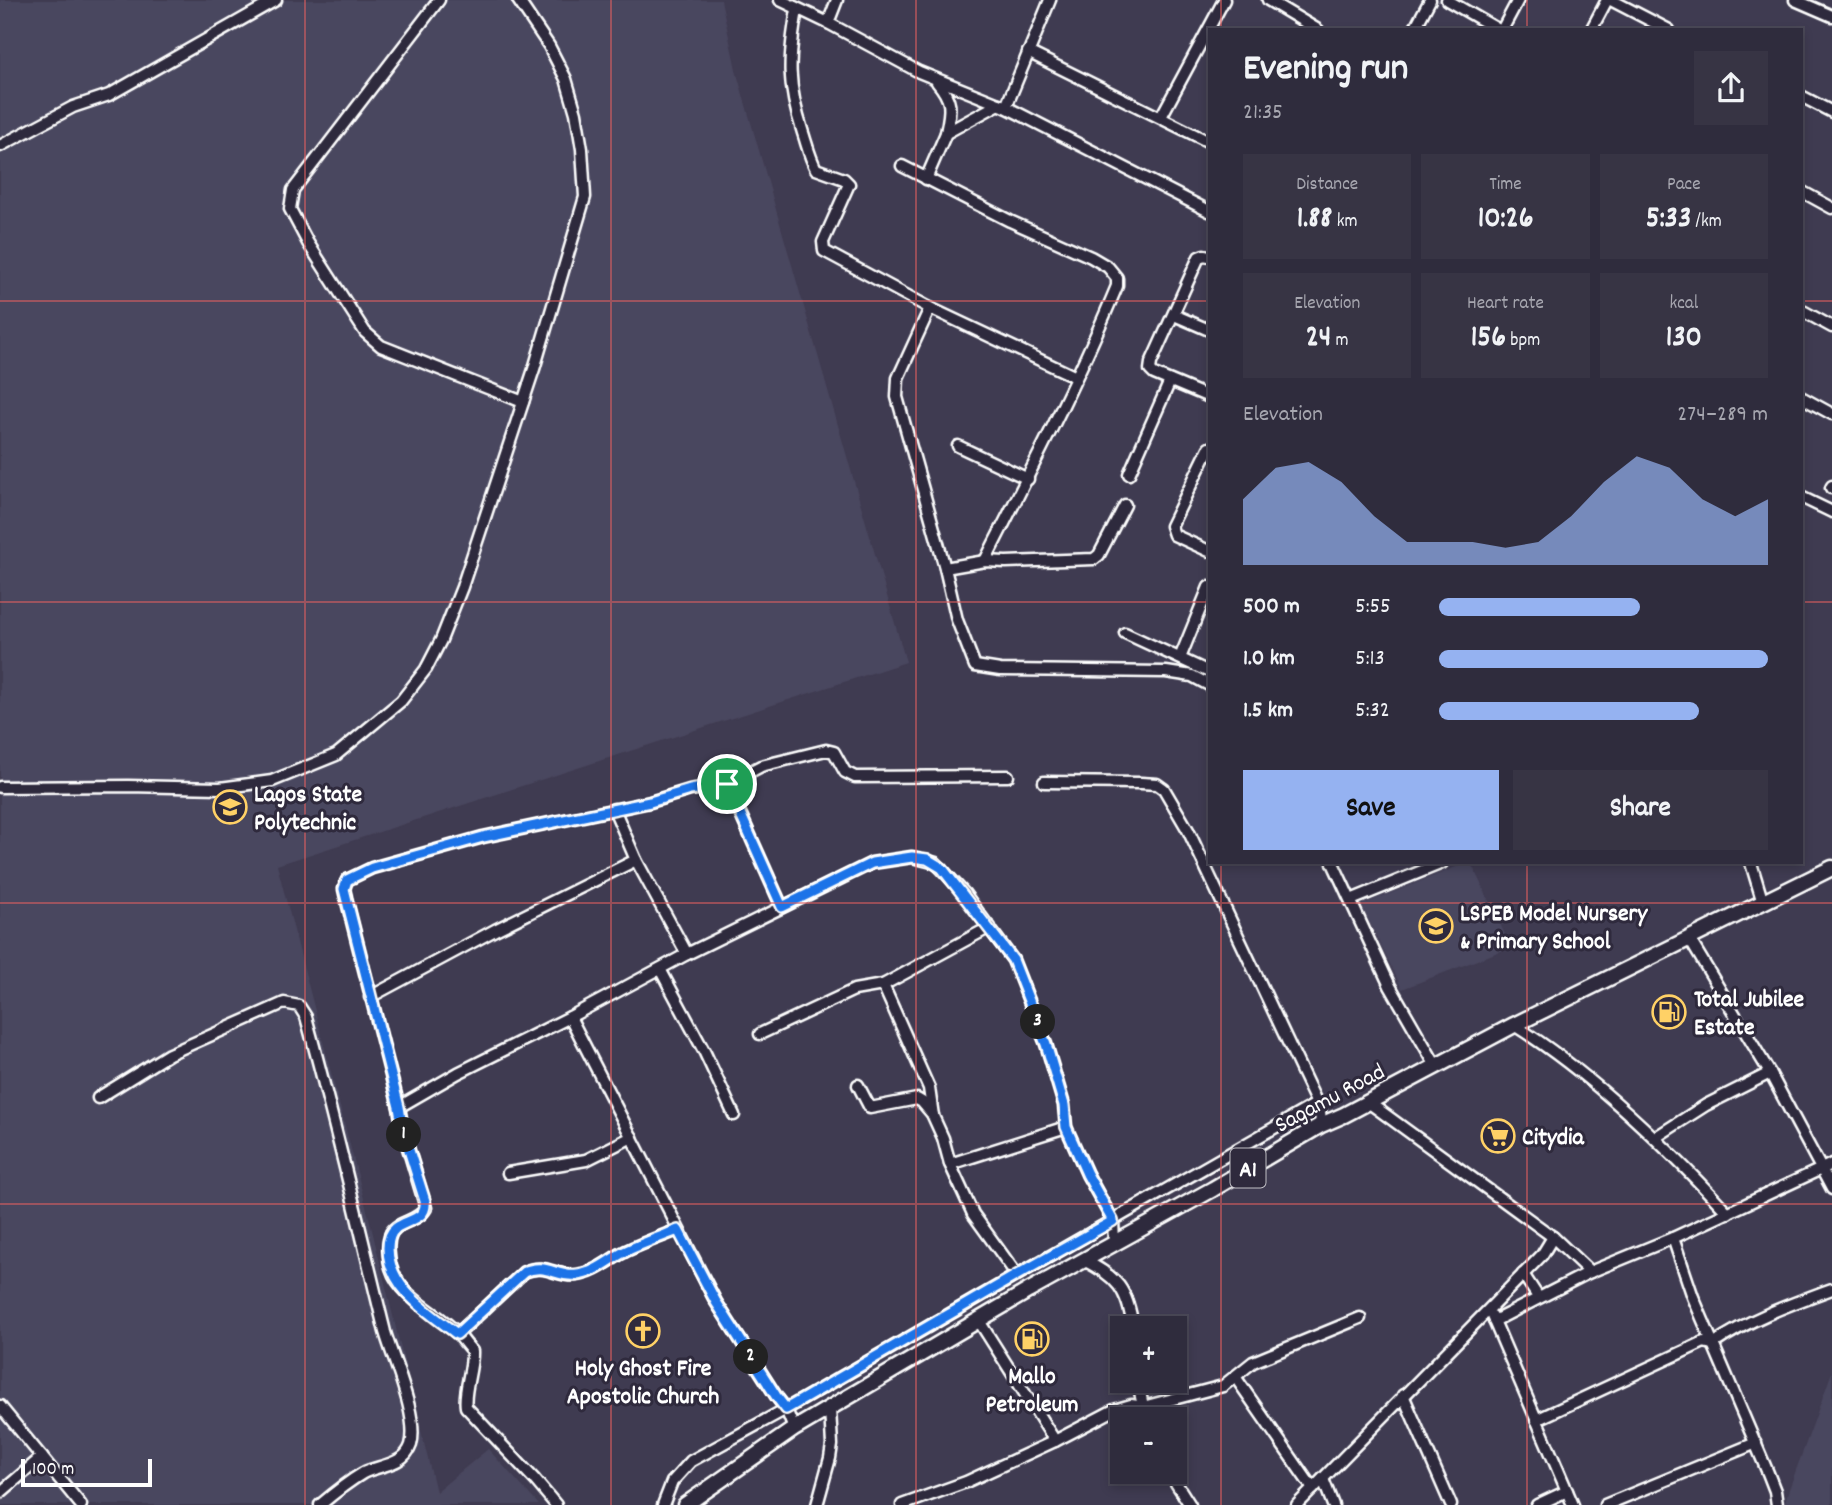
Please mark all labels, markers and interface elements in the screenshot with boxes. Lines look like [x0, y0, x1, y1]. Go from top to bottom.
text: Evening run [1243, 43, 1408, 98]
button: share [1694, 51, 1768, 125]
text: 21:35 [1243, 97, 1283, 130]
text: Distance [1296, 172, 1358, 199]
text: Time [1489, 172, 1522, 199]
text: Pace [1667, 172, 1701, 199]
text: 1.88 [1297, 199, 1332, 242]
text: 10:26 [1478, 199, 1533, 242]
text: 5:33 [1646, 199, 1691, 242]
text: km [1332, 209, 1358, 236]
text: /km [1691, 209, 1722, 236]
text: Elevation [1294, 291, 1360, 318]
text: Heart rate [1467, 291, 1544, 318]
text: kcal [1669, 291, 1698, 318]
text: 24 [1306, 318, 1331, 361]
text: 156 [1471, 318, 1506, 361]
text: 130 [1666, 318, 1702, 361]
text: m [1331, 328, 1349, 355]
text: bpm [1506, 328, 1540, 355]
text: Elevation [1243, 399, 1323, 432]
text: 274–289 m [1677, 399, 1768, 432]
text: 500 m [1243, 591, 1300, 624]
text: 5:55 [1355, 591, 1391, 624]
text: 1.0 km [1243, 643, 1295, 676]
text: 5:13 [1355, 643, 1385, 676]
text: 1.5 km [1243, 695, 1293, 728]
text: 5:32 [1355, 695, 1390, 728]
pin [697, 754, 757, 814]
icon: arrive [708, 765, 746, 803]
button: Save [1243, 770, 1499, 850]
button: Share [1513, 770, 1768, 850]
place label: Lagos State Polytechnic [254, 779, 362, 841]
school or university icon: Lagos State Polytechnic [211, 788, 249, 826]
place label: LSPEB Model Nursery & Primary School [1460, 898, 1649, 960]
school or university icon: LSPEB Model Nursery & Primary School [1417, 907, 1455, 945]
place label: Total Jubilee Estate [1694, 984, 1805, 1046]
fuel station icon: Total Jubilee Estate [1650, 993, 1688, 1031]
pin: 3 [1020, 1004, 1056, 1040]
text: 3 [1033, 1008, 1042, 1035]
street label: Sagamu Road [1269, 1056, 1392, 1143]
supermarket icon: Citydia [1479, 1117, 1517, 1155]
pin: 1 [386, 1118, 422, 1152]
text: 1 [401, 1121, 406, 1148]
place label: Citydia [1522, 1122, 1584, 1156]
road number: A1 [1230, 1148, 1266, 1188]
church icon: Holy Ghost Fire Apostolic Church [624, 1312, 662, 1350]
map controls [1110, 1316, 1187, 1484]
button: + [1110, 1316, 1187, 1393]
fuel station icon: Mallo Petroleum [1013, 1320, 1051, 1358]
pin: 2 [734, 1340, 768, 1374]
text: 2 [746, 1343, 755, 1370]
place label: Holy Ghost Fire Apostolic Church [567, 1353, 719, 1415]
place label: Mallo Petroleum [986, 1361, 1079, 1423]
button: − [1110, 1407, 1187, 1484]
scale bar [21, 1456, 152, 1488]
text: 100 m [32, 1457, 74, 1484]

